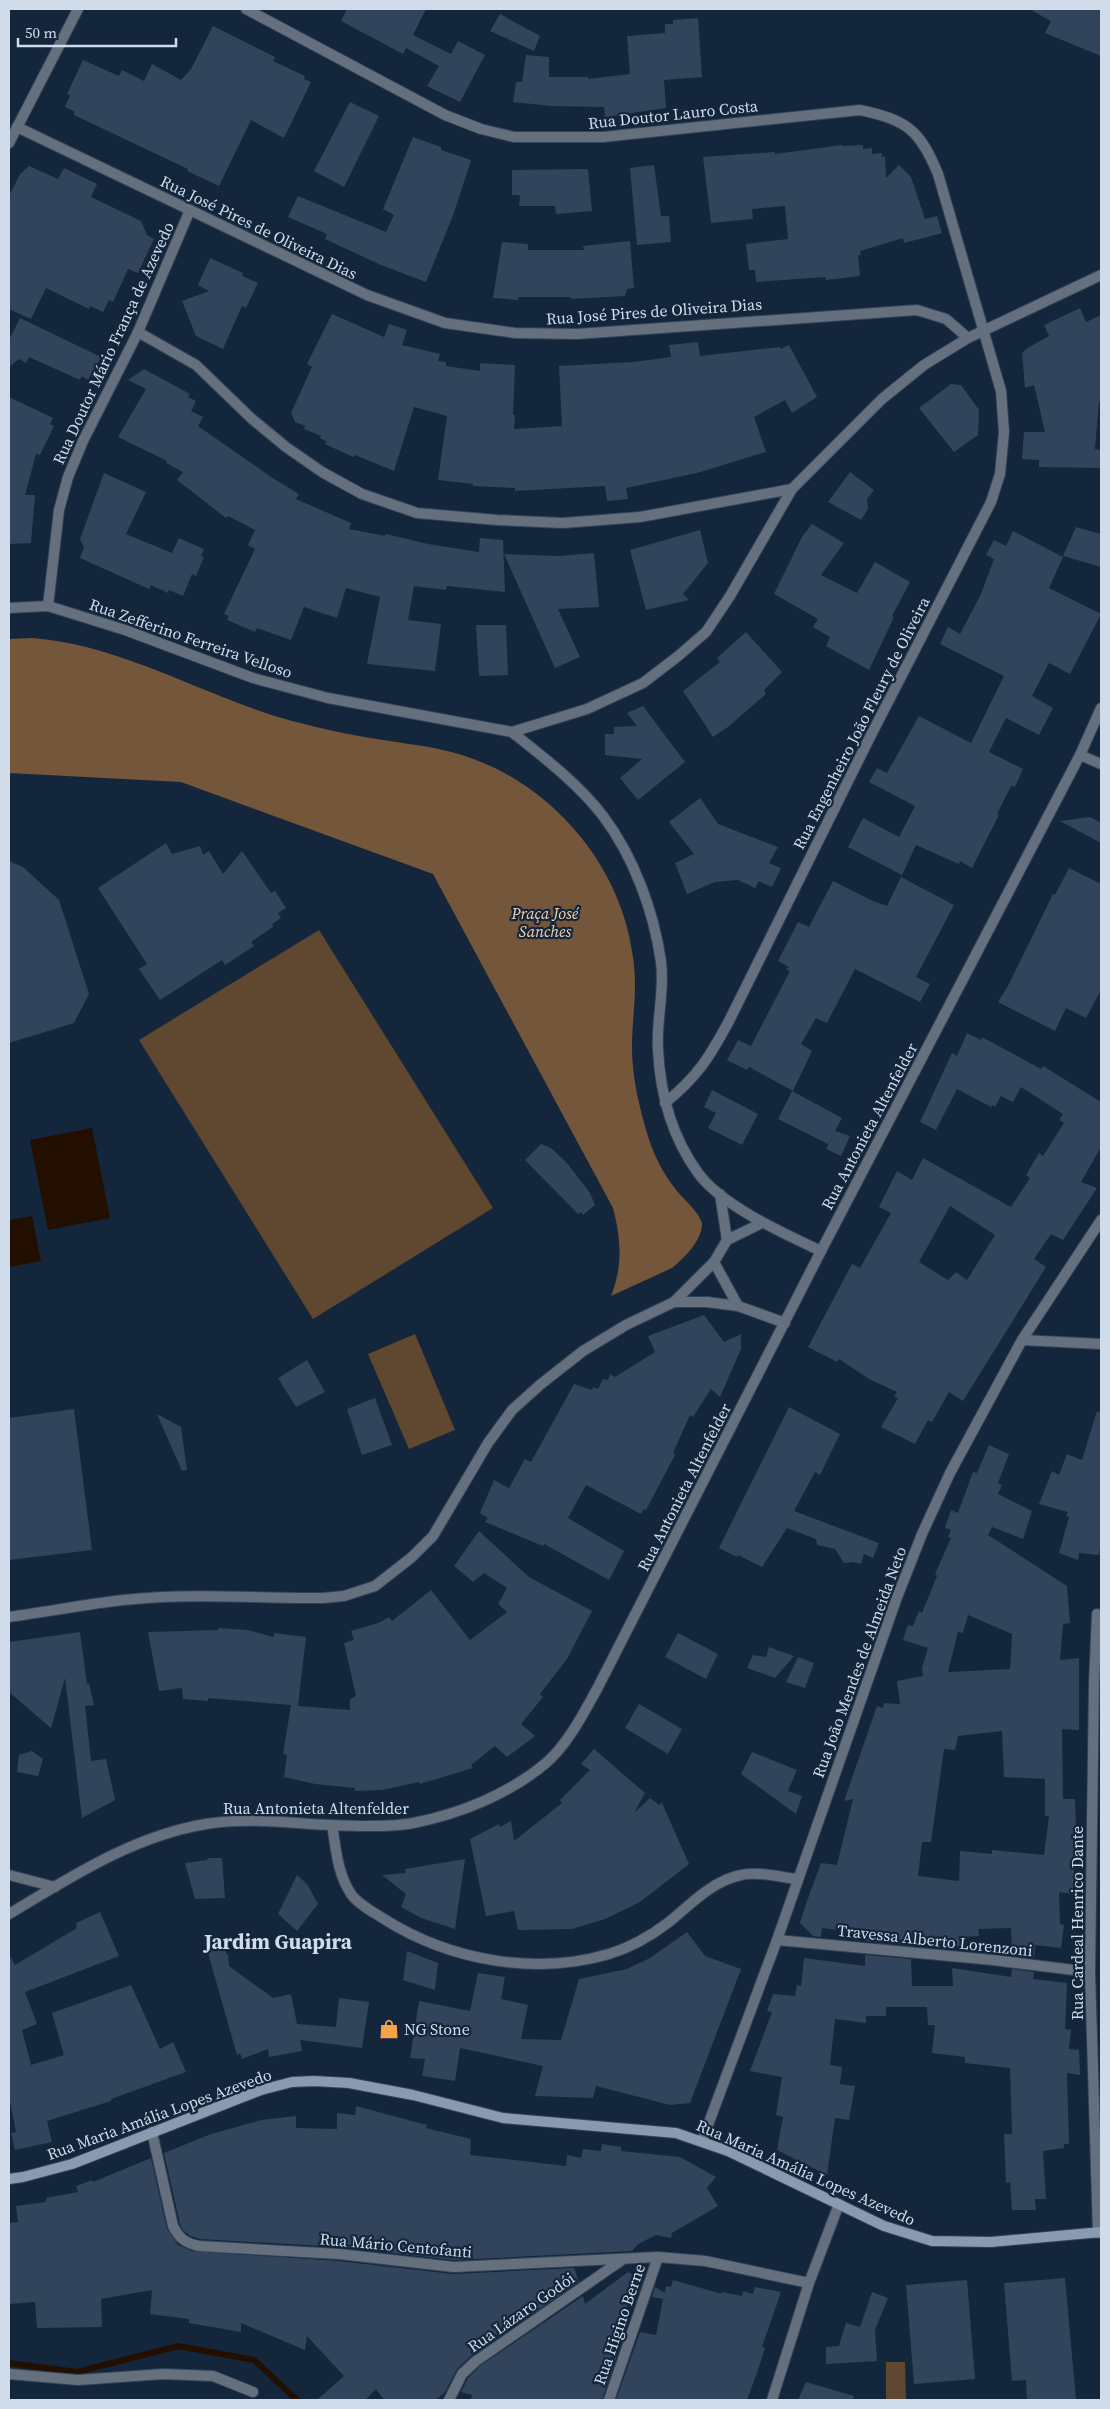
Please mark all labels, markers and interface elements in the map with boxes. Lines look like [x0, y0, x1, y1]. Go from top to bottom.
scale bar [18, 15, 175, 47]
text: 50 m [25, 22, 57, 43]
street label: Rua Doutor Lauro Costa [587, 94, 760, 134]
street label: Rua José Pires de Oliveira Dias [157, 170, 361, 284]
street label: Rua Doutor Mário França de Azevedo [47, 218, 179, 468]
street label: Rua José Pires de Oliveira Dias [545, 292, 763, 330]
street label: Rua Engenheiro João Fleury de Oliveira [787, 592, 935, 853]
street label: Rua Zefferino Ferreira Velloso [87, 593, 296, 683]
park label: Praça José Sanches [511, 902, 580, 942]
street label: Rua Antonieta Altenfelder [816, 1039, 922, 1213]
street label: Rua Antonieta Altenfelder [632, 1399, 736, 1575]
street label: Rua João Mendes de Almeida Neto [807, 1543, 911, 1781]
street label: Rua Antonieta Altenfelder [223, 1797, 409, 1819]
street label: Rua Cardeal Henrico Dante [1066, 1826, 1088, 2020]
street label: Travessa Alberto Lorenzoni [836, 1919, 1034, 1961]
district label: Jardim Guapira [202, 1927, 353, 1956]
shop icon: NG Stone [378, 2018, 400, 2040]
place label: NG Stone [404, 2018, 470, 2040]
street label: Rua Maria Amália Lopes Azevedo [44, 2063, 275, 2165]
street label: Rua Maria Amália Lopes Azevedo [693, 2114, 919, 2230]
street label: Rua Mário Centofanti [319, 2227, 473, 2263]
street label: Rua Higino Berne [588, 2260, 650, 2388]
street label: Rua Lázaro Godói [463, 2267, 579, 2357]

